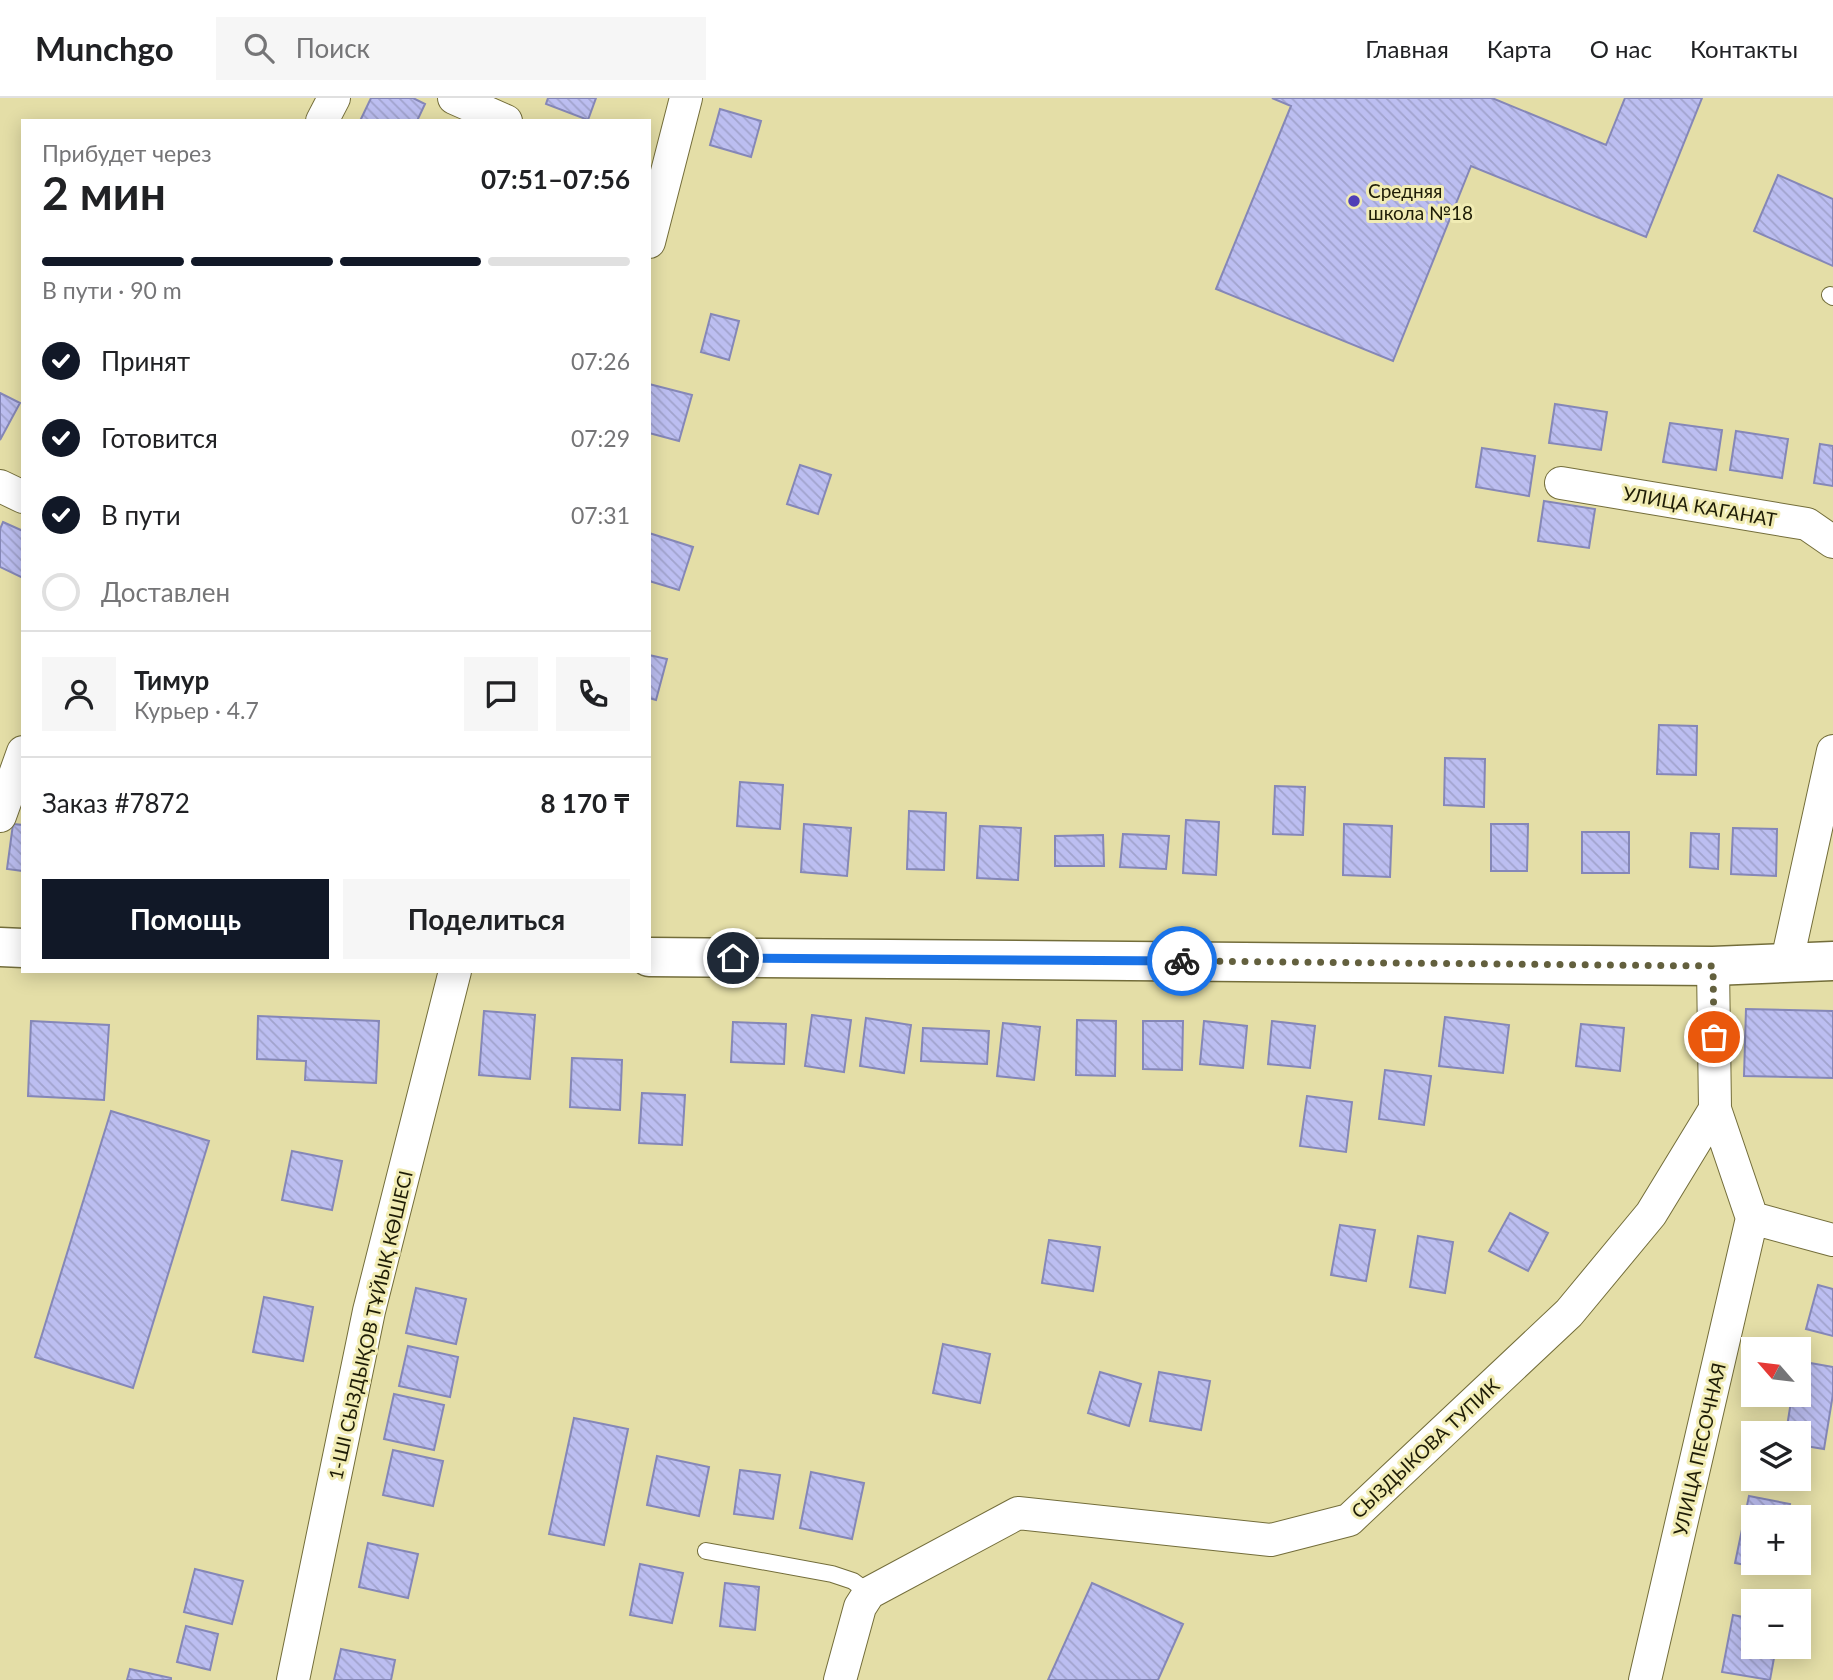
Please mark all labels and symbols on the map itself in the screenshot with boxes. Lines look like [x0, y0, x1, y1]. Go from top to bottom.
place label: Средняя школа №18 [1368, 179, 1473, 224]
marker: Средняя школа №18 [1346, 193, 1362, 209]
street label: УЛИЦА КАГАНАТ [1621, 481, 1779, 531]
courier [1147, 926, 1217, 996]
pin [703, 928, 763, 988]
pin [1684, 1007, 1744, 1067]
street label: 1-ШІ СЫЗДЫҚОВ ТҰЙЫҚ КӨШЕСІ [323, 1168, 417, 1482]
north arrow [1741, 1337, 1811, 1407]
street label: УЛИЦА ПЕСОЧНАЯ [1668, 1360, 1730, 1538]
street label: СЫЗДЫКОВА ТУПИК [1346, 1373, 1504, 1523]

